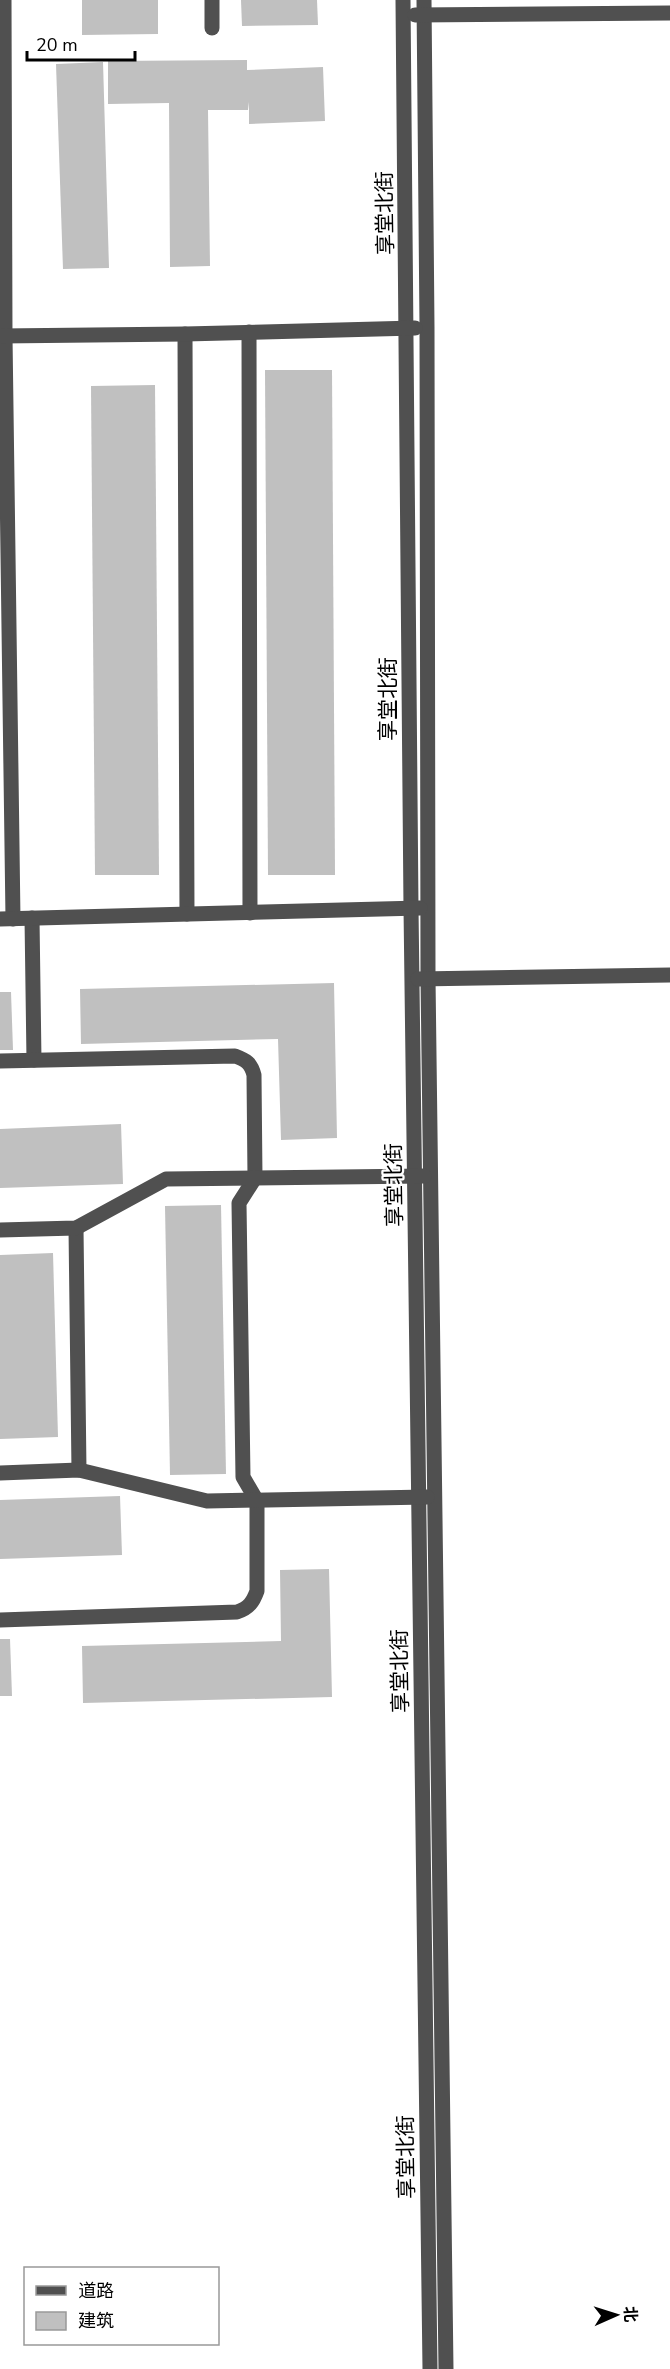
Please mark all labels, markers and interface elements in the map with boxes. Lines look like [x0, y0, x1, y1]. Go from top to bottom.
scale bar [27, 24, 135, 62]
text: 20 m [36, 33, 78, 57]
street label: 享堂北街 [370, 171, 400, 255]
street label: 享堂北街 [374, 657, 402, 741]
street label: 享堂北街 [379, 1143, 409, 1227]
street label: 享堂北街 [385, 1629, 415, 1713]
street label: 享堂北街 [391, 2115, 421, 2199]
legend [24, 2267, 219, 2345]
text: 道路 [78, 2279, 114, 2303]
north arrow [586, 2285, 646, 2345]
text: 北 [619, 2306, 641, 2323]
text: 建筑 [78, 2309, 114, 2333]

